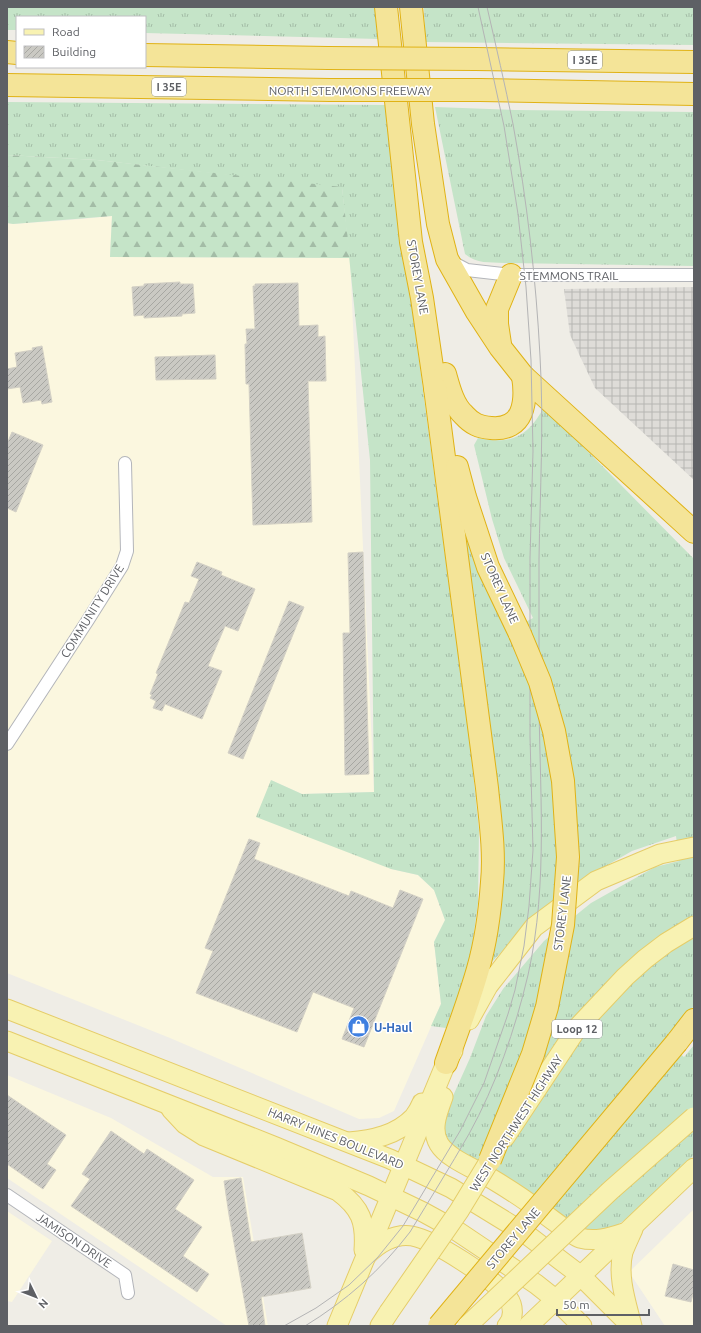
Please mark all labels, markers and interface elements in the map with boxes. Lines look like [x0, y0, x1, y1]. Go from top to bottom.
legend [16, 16, 146, 68]
text: Road [52, 25, 80, 38]
text: Building [52, 45, 96, 58]
road number: I 35E [568, 51, 602, 69]
road number: I 35E [152, 78, 186, 96]
street label: NORTH STEMMONS FREEWAY [269, 84, 431, 97]
street label: STOREY LANE [405, 239, 431, 316]
street label: STEMMONS TRAIL [520, 269, 618, 282]
street label: STOREY LANE [479, 551, 521, 625]
street label: COMMUNITY DRIVE [58, 562, 126, 660]
street label: STOREY LANE [551, 874, 573, 951]
shop icon: U-Haul [346, 1014, 372, 1040]
road number: Loop 12 [552, 1020, 602, 1038]
place label: U-Haul [374, 1021, 413, 1034]
street label: WEST NORTHWEST HIGHWAY [467, 1052, 565, 1194]
street label: HARRY HINES BOULEVARD [266, 1105, 406, 1171]
street label: STOREY LANE [484, 1205, 542, 1271]
street label: JAMISON DRIVE [34, 1210, 114, 1270]
north arrow [16, 1277, 56, 1317]
scale bar [557, 1291, 649, 1317]
text: N [36, 1297, 51, 1311]
text: 50 m [563, 1298, 590, 1311]

